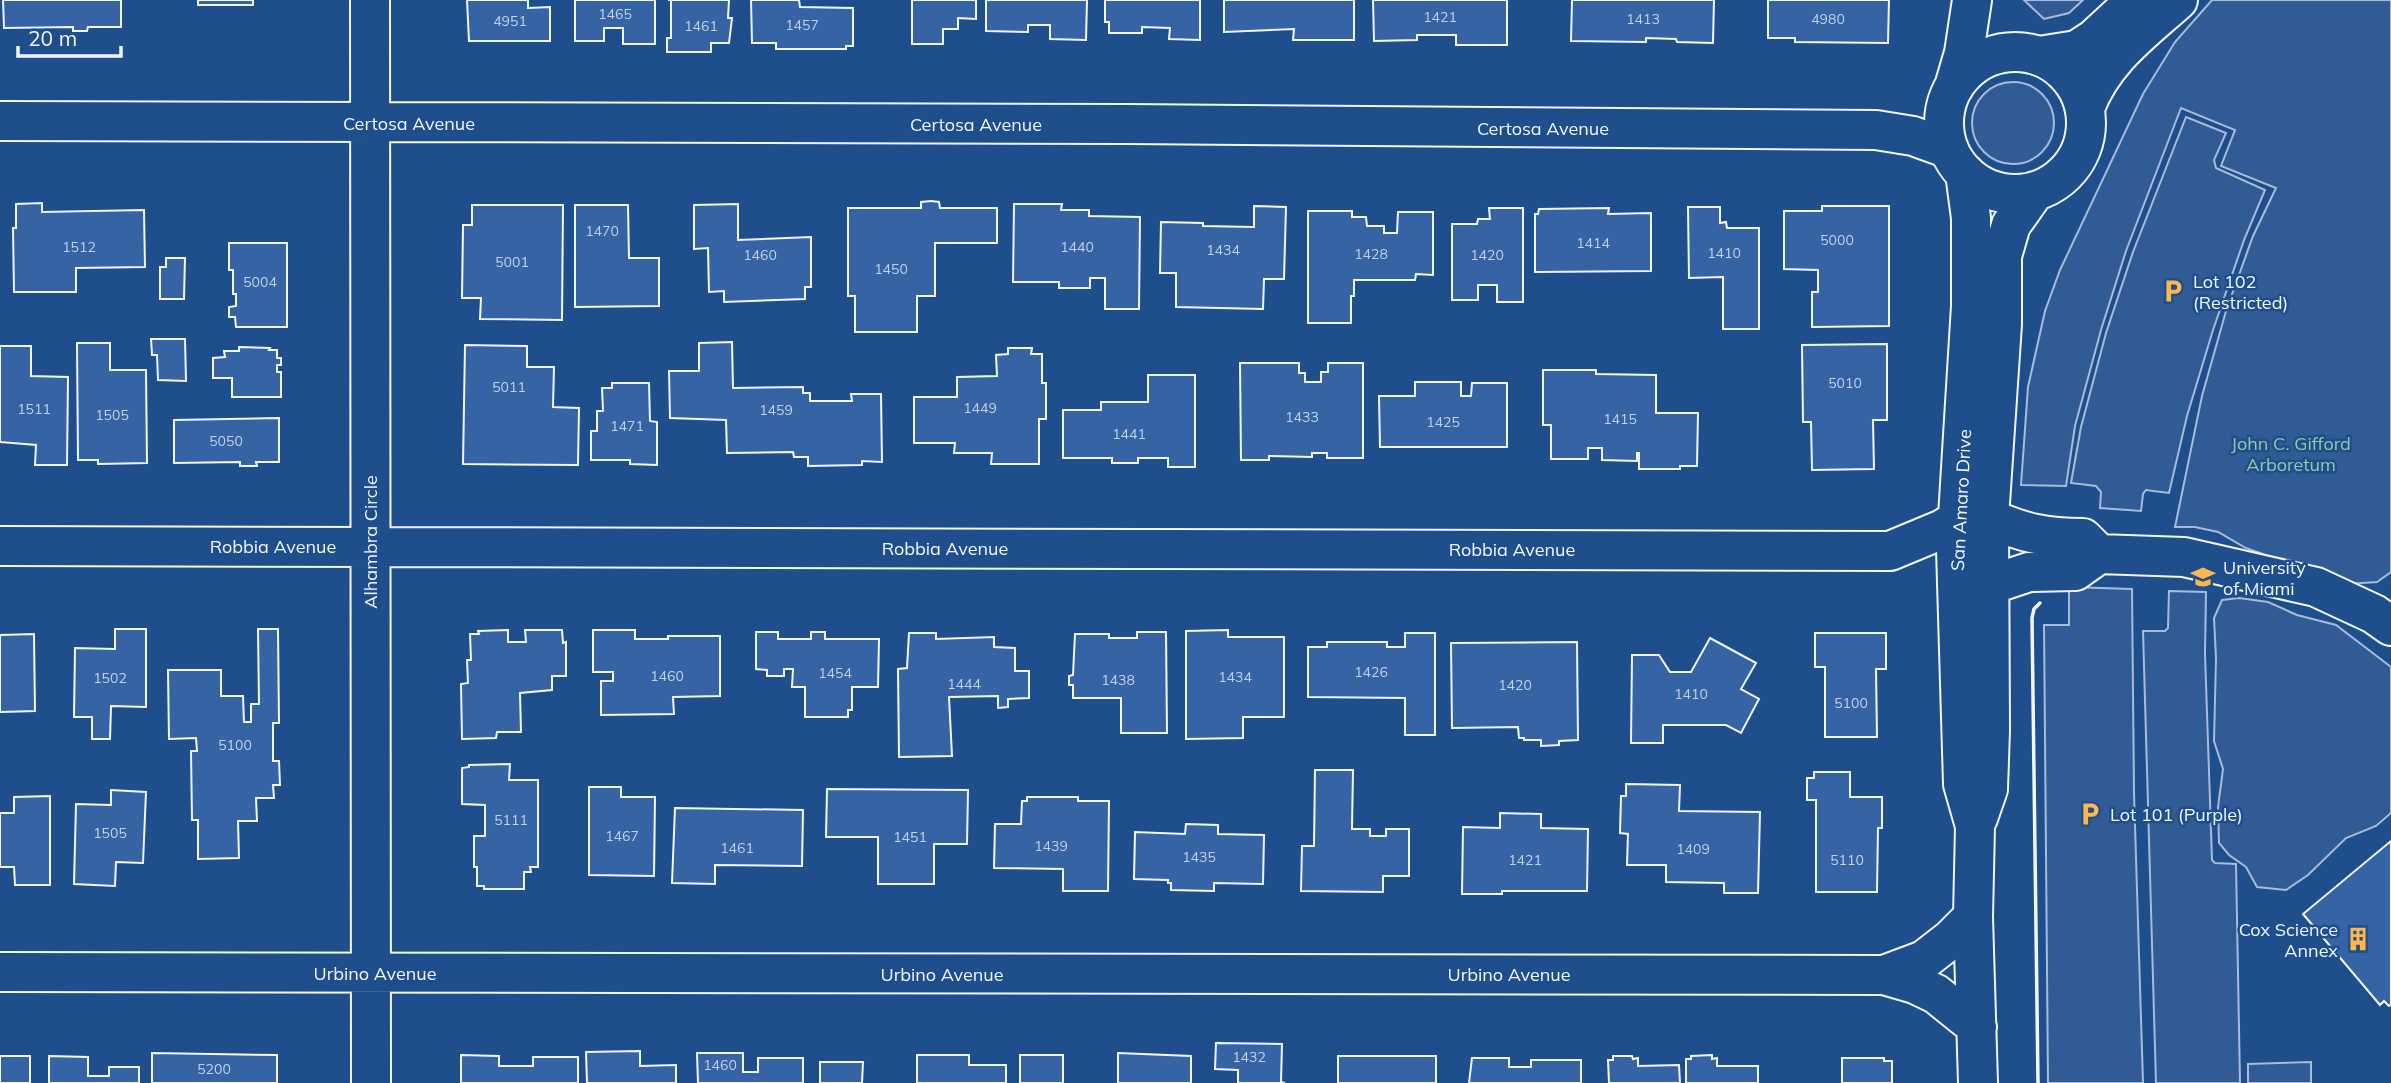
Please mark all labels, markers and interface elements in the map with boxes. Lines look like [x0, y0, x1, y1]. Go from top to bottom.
house number: 1465 [598, 5, 632, 23]
house number: 1421 [1423, 8, 1457, 26]
house number: 1413 [1626, 10, 1660, 28]
house number: 4980 [1811, 10, 1845, 28]
house number: 4951 [493, 12, 527, 30]
scale bar [18, 14, 121, 58]
house number: 1457 [785, 16, 819, 34]
house number: 1461 [684, 17, 718, 35]
text: 20 m [28, 25, 77, 51]
street label: Certosa Avenue [343, 112, 475, 135]
street label: Certosa Avenue [910, 113, 1042, 136]
street label: Certosa Avenue [1477, 117, 1609, 140]
house number: 1470 [585, 222, 619, 240]
house number: 5000 [1820, 231, 1854, 249]
house number: 1414 [1576, 234, 1610, 252]
house number: 1512 [62, 238, 96, 256]
house number: 1440 [1060, 238, 1094, 256]
house number: 1434 [1206, 241, 1240, 259]
house number: 1410 [1707, 244, 1741, 262]
house number: 1428 [1354, 245, 1388, 263]
house number: 1460 [743, 246, 777, 264]
house number: 1420 [1470, 246, 1504, 264]
house number: 5001 [495, 253, 529, 271]
house number: 1450 [874, 260, 908, 278]
place label: Lot 102 (Restricted) [2193, 270, 2288, 314]
house number: 5004 [243, 273, 277, 291]
parking icon: Lot 102 (Restricted) [2159, 277, 2187, 305]
house number: 5010 [1828, 374, 1862, 392]
house number: 5011 [492, 378, 526, 396]
house number: 1449 [963, 399, 997, 417]
house number: 1511 [17, 400, 51, 418]
house number: 1459 [759, 401, 793, 419]
house number: 1505 [95, 406, 129, 424]
house number: 1433 [1285, 408, 1319, 426]
house number: 1415 [1603, 410, 1637, 428]
house number: 1425 [1426, 413, 1460, 431]
house number: 1471 [610, 417, 644, 435]
house number: 1441 [1112, 425, 1146, 443]
street label: San Amaro Drive [1946, 429, 1976, 571]
house number: 5050 [209, 432, 243, 450]
park label: John C. Gifford Arboretum [2231, 432, 2351, 476]
street label: Alhambra Circle [359, 475, 382, 609]
street label: Robbia Avenue [210, 535, 336, 558]
street label: Robbia Avenue [882, 537, 1008, 560]
street label: Robbia Avenue [1449, 538, 1575, 561]
place label: University of Miami [2223, 556, 2306, 600]
school or university icon: University of Miami [2189, 563, 2217, 591]
house number: 1426 [1354, 663, 1388, 681]
house number: 1454 [818, 664, 852, 682]
house number: 1460 [650, 667, 684, 685]
house number: 1434 [1218, 668, 1252, 686]
house number: 1502 [93, 669, 127, 687]
house number: 1438 [1101, 671, 1135, 689]
house number: 1444 [947, 675, 981, 693]
house number: 1420 [1498, 676, 1532, 694]
house number: 1410 [1674, 685, 1708, 703]
house number: 5100 [1834, 694, 1868, 712]
house number: 5100 [218, 736, 252, 754]
parking icon: Lot 101 (Purple) [2076, 800, 2104, 828]
place label: Lot 101 (Purple) [2110, 803, 2243, 826]
house number: 5111 [494, 811, 528, 829]
house number: 1505 [93, 824, 127, 842]
house number: 1467 [605, 827, 639, 845]
house number: 1451 [893, 828, 927, 846]
house number: 1439 [1034, 837, 1068, 855]
house number: 1461 [720, 839, 754, 857]
house number: 1409 [1676, 840, 1710, 858]
house number: 1435 [1182, 848, 1216, 866]
house number: 1421 [1508, 851, 1542, 869]
house number: 5110 [1830, 851, 1864, 869]
place label: Cox Science Annex [2239, 918, 2338, 962]
building icon: Cox Science Annex [2344, 925, 2372, 953]
street label: Urbino Avenue [314, 962, 436, 985]
street label: Urbino Avenue [881, 963, 1003, 986]
street label: Urbino Avenue [1448, 963, 1570, 986]
house number: 1432 [1232, 1048, 1266, 1066]
house number: 1460 [703, 1056, 737, 1074]
house number: 5200 [197, 1060, 231, 1078]

